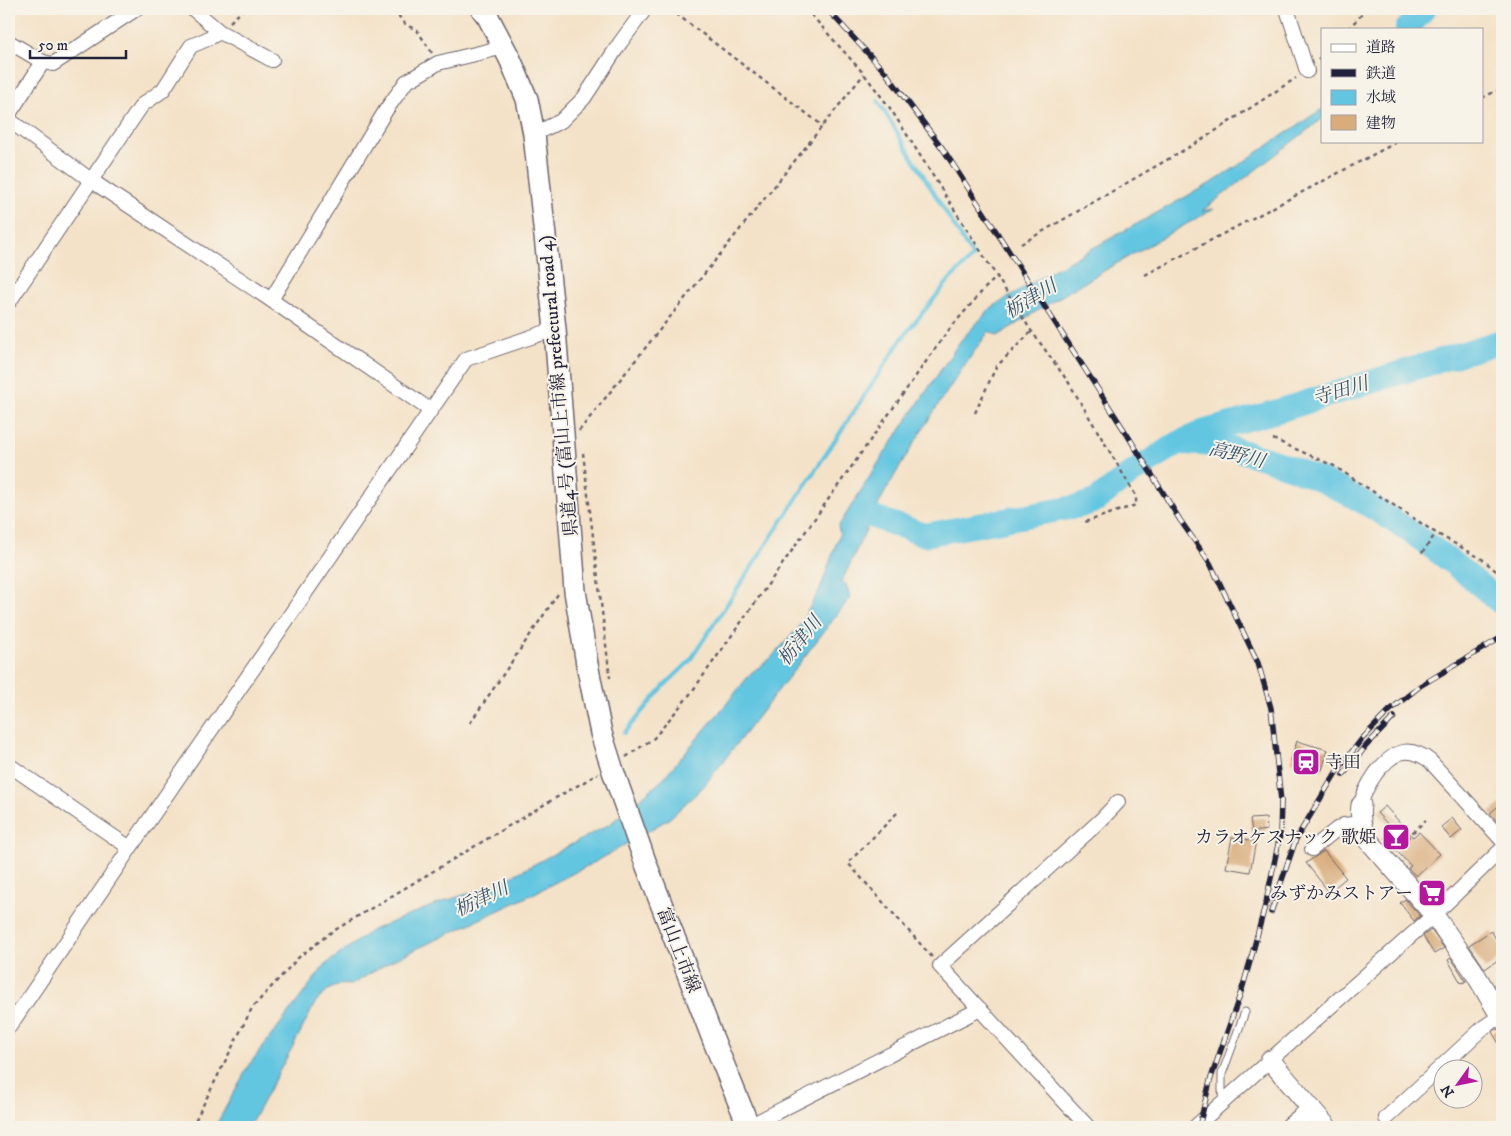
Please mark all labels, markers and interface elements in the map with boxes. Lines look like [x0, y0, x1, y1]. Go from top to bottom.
scale bar [30, 28, 126, 60]
legend [1321, 28, 1484, 142]
text: 50 m [38, 36, 68, 55]
text: 道路 [1366, 38, 1396, 57]
text: 鉄道 [1366, 64, 1396, 83]
text: 水域 [1366, 88, 1396, 107]
text: 建物 [1366, 114, 1396, 133]
street label: 県道4号 (富山上市線 prefectural road 4) [535, 234, 583, 538]
water label: 栃津川 [1000, 274, 1063, 324]
water label: 寺田川 [1310, 372, 1373, 411]
water label: 高野川 [1206, 437, 1269, 474]
water label: 栃津川 [773, 610, 828, 670]
station icon: 寺田 [1291, 747, 1321, 777]
place label: 寺田 [1325, 752, 1361, 774]
bar icon: カラオケスナック 歌姫 [1381, 822, 1411, 852]
place label: カラオケスナック 歌姫 [1195, 827, 1377, 849]
water label: 栃津川 [451, 876, 514, 922]
supermarket icon: みずかみストアー [1417, 878, 1447, 908]
place label: みずかみストアー [1270, 883, 1413, 905]
street label: 富山上市線 [652, 904, 704, 996]
north arrow [1434, 1058, 1484, 1108]
text: N [1437, 1080, 1459, 1100]

